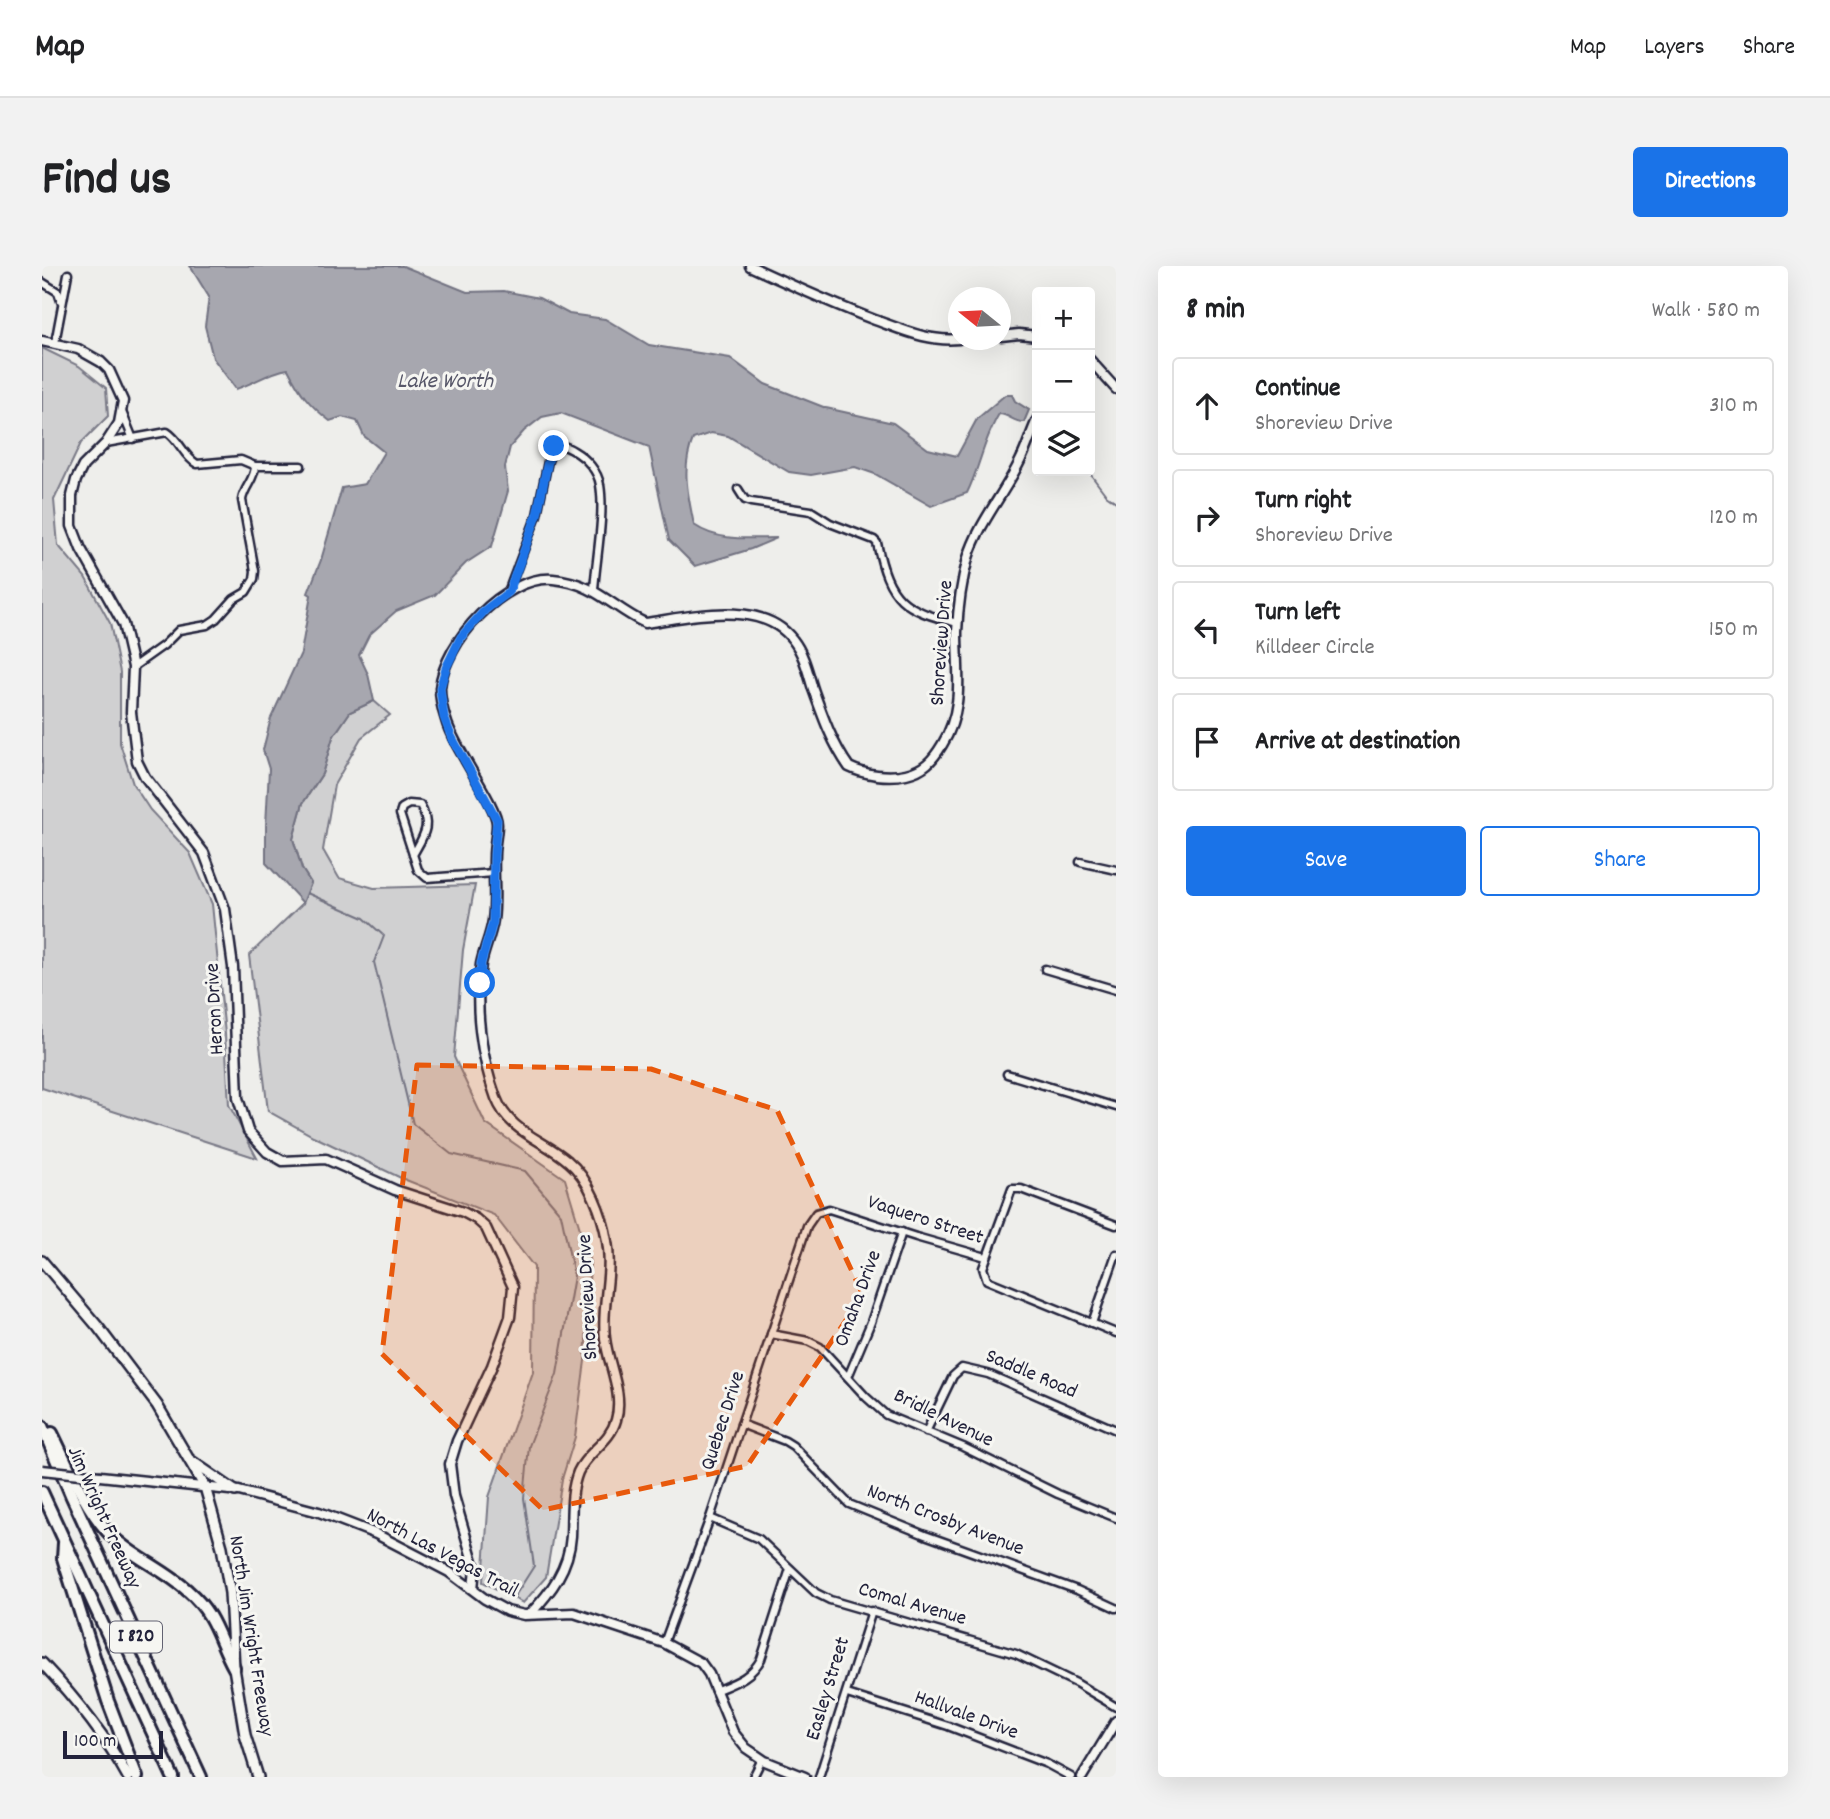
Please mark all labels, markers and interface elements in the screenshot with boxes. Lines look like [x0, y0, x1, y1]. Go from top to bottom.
text: Map [35, 25, 85, 72]
text: Map [1570, 31, 1606, 65]
text: Layers [1644, 31, 1705, 65]
text: Share [1743, 31, 1795, 65]
text: Find us [42, 147, 171, 217]
button: Directions [1633, 147, 1788, 217]
north arrow [948, 287, 1011, 350]
map controls [1032, 287, 1095, 476]
button: + [1032, 287, 1095, 350]
text: 8 min [1186, 290, 1245, 333]
text: Walk · 580 m [1652, 295, 1760, 328]
button: − [1032, 350, 1095, 413]
water label: Lake Worth [397, 366, 494, 399]
text: Continue [1255, 371, 1340, 408]
icon: ahead [1188, 387, 1226, 425]
text: 310 m [1709, 390, 1758, 423]
text: Shoreview Drive [1255, 408, 1393, 441]
button: layers [1032, 413, 1095, 476]
route end [538, 430, 569, 461]
text: Turn right [1255, 483, 1352, 520]
icon: right [1188, 499, 1226, 537]
text: 120 m [1709, 502, 1758, 535]
text: Shoreview Drive [1255, 520, 1393, 553]
street label: Shoreview Drive [924, 579, 962, 707]
text: Turn left [1255, 595, 1341, 632]
icon: left [1188, 611, 1226, 649]
text: 150 m [1709, 614, 1758, 647]
text: Killdeer Circle [1255, 632, 1375, 665]
icon: arrive [1188, 723, 1226, 761]
text: Arrive at destination [1255, 724, 1460, 761]
button: Save [1186, 826, 1466, 896]
button: Share [1480, 826, 1760, 896]
street label: Heron Drive [199, 962, 233, 1056]
route start [464, 967, 495, 998]
street label: Vaquero Street [863, 1188, 987, 1254]
street label: Shoreview Drive [571, 1233, 607, 1361]
street label: Omaha Drive [828, 1246, 890, 1352]
street label: Saddle Road [980, 1342, 1082, 1408]
street label: Quebec Drive [694, 1368, 754, 1474]
street label: Bridle Avenue [888, 1382, 998, 1456]
street label: Jim Wright Freeway [58, 1442, 148, 1595]
street label: North Crosby Avenue [862, 1477, 1028, 1565]
street label: North Las Vegas Trail [360, 1501, 524, 1607]
street label: North Jim Wright Freeway [219, 1533, 281, 1739]
street label: Comal Avenue [854, 1575, 970, 1635]
road number: I 820 [110, 1622, 162, 1652]
street label: Easley Street [799, 1633, 859, 1744]
street label: Hallvale Drive [910, 1683, 1022, 1749]
scale bar [63, 1728, 163, 1760]
text: 100 m [74, 1729, 116, 1756]

